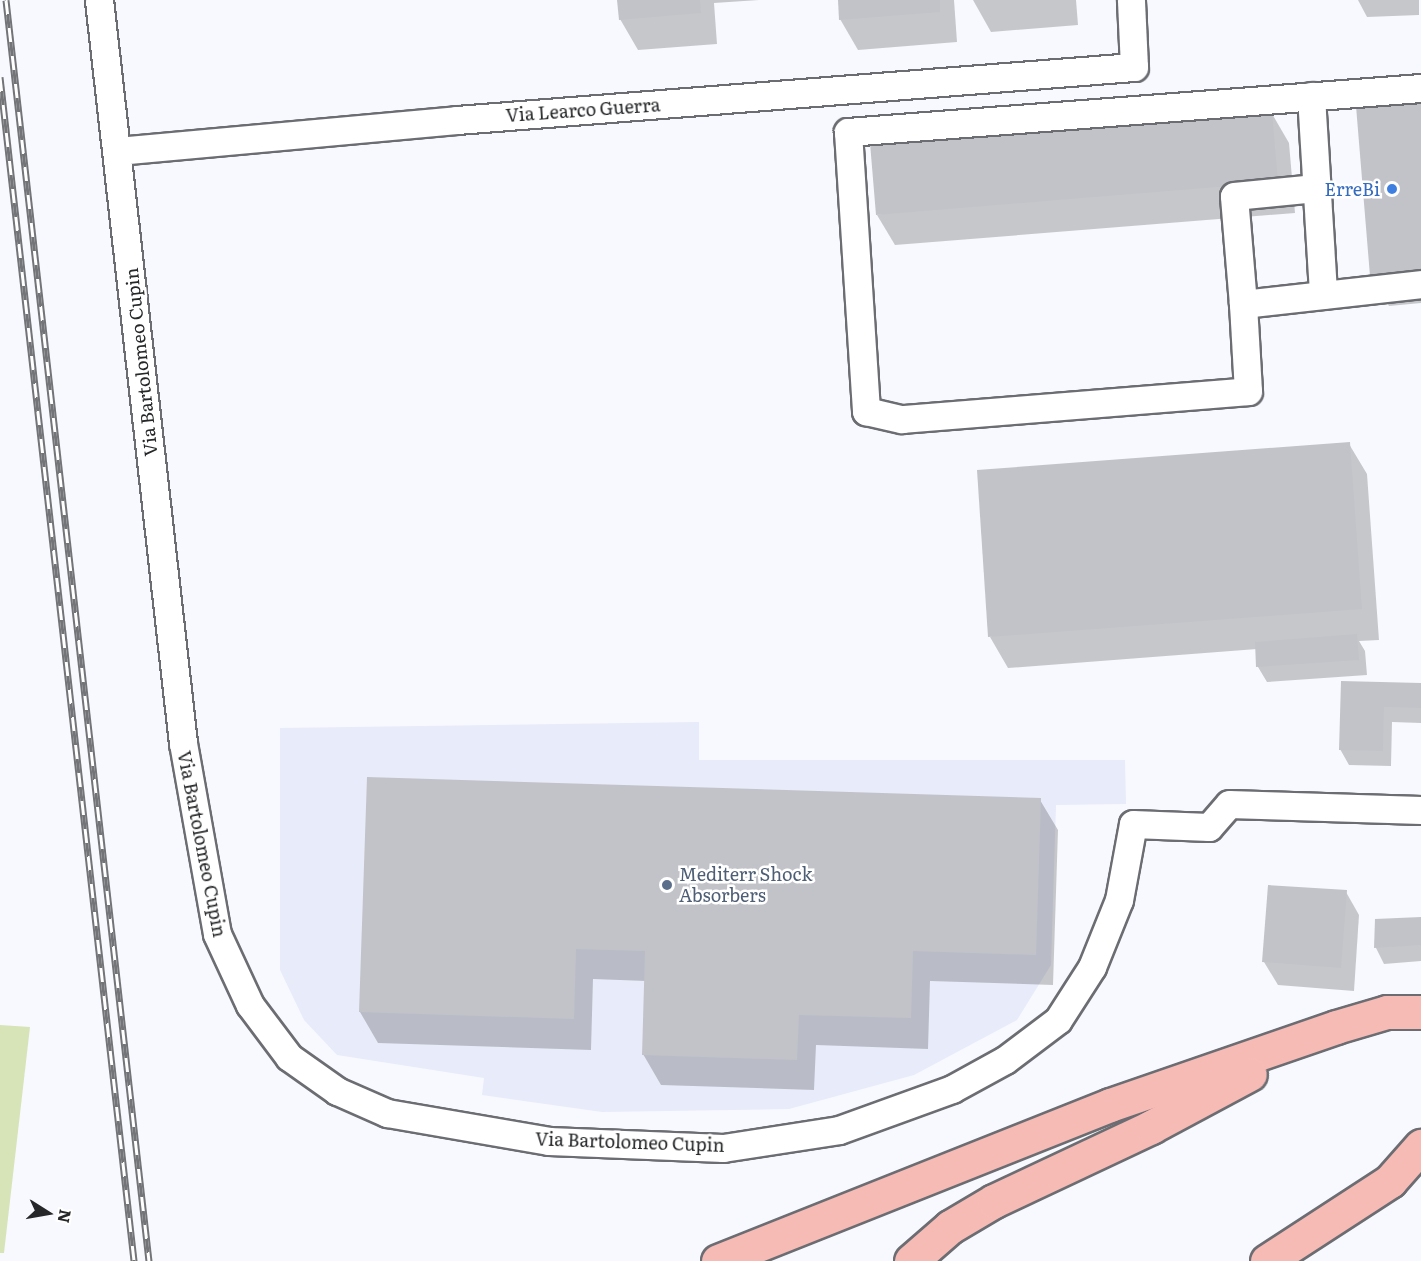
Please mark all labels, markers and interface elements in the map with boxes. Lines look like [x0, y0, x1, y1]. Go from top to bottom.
street label: Via Learco Guerra [505, 94, 661, 126]
place label: ErreBi [1324, 178, 1380, 200]
marker: ErreBi [1385, 182, 1399, 196]
street label: Via Bartolomeo Cupin [120, 267, 162, 457]
street label: Via Bartolomeo Cupin [173, 749, 231, 939]
place label: Mediterr Shock Absorbers [679, 864, 812, 906]
marker: Mediterr Shock Absorbers [660, 878, 674, 892]
street label: Via Bartolomeo Cupin [535, 1128, 725, 1156]
north arrow [18, 1183, 78, 1243]
text: N [53, 1208, 79, 1225]

